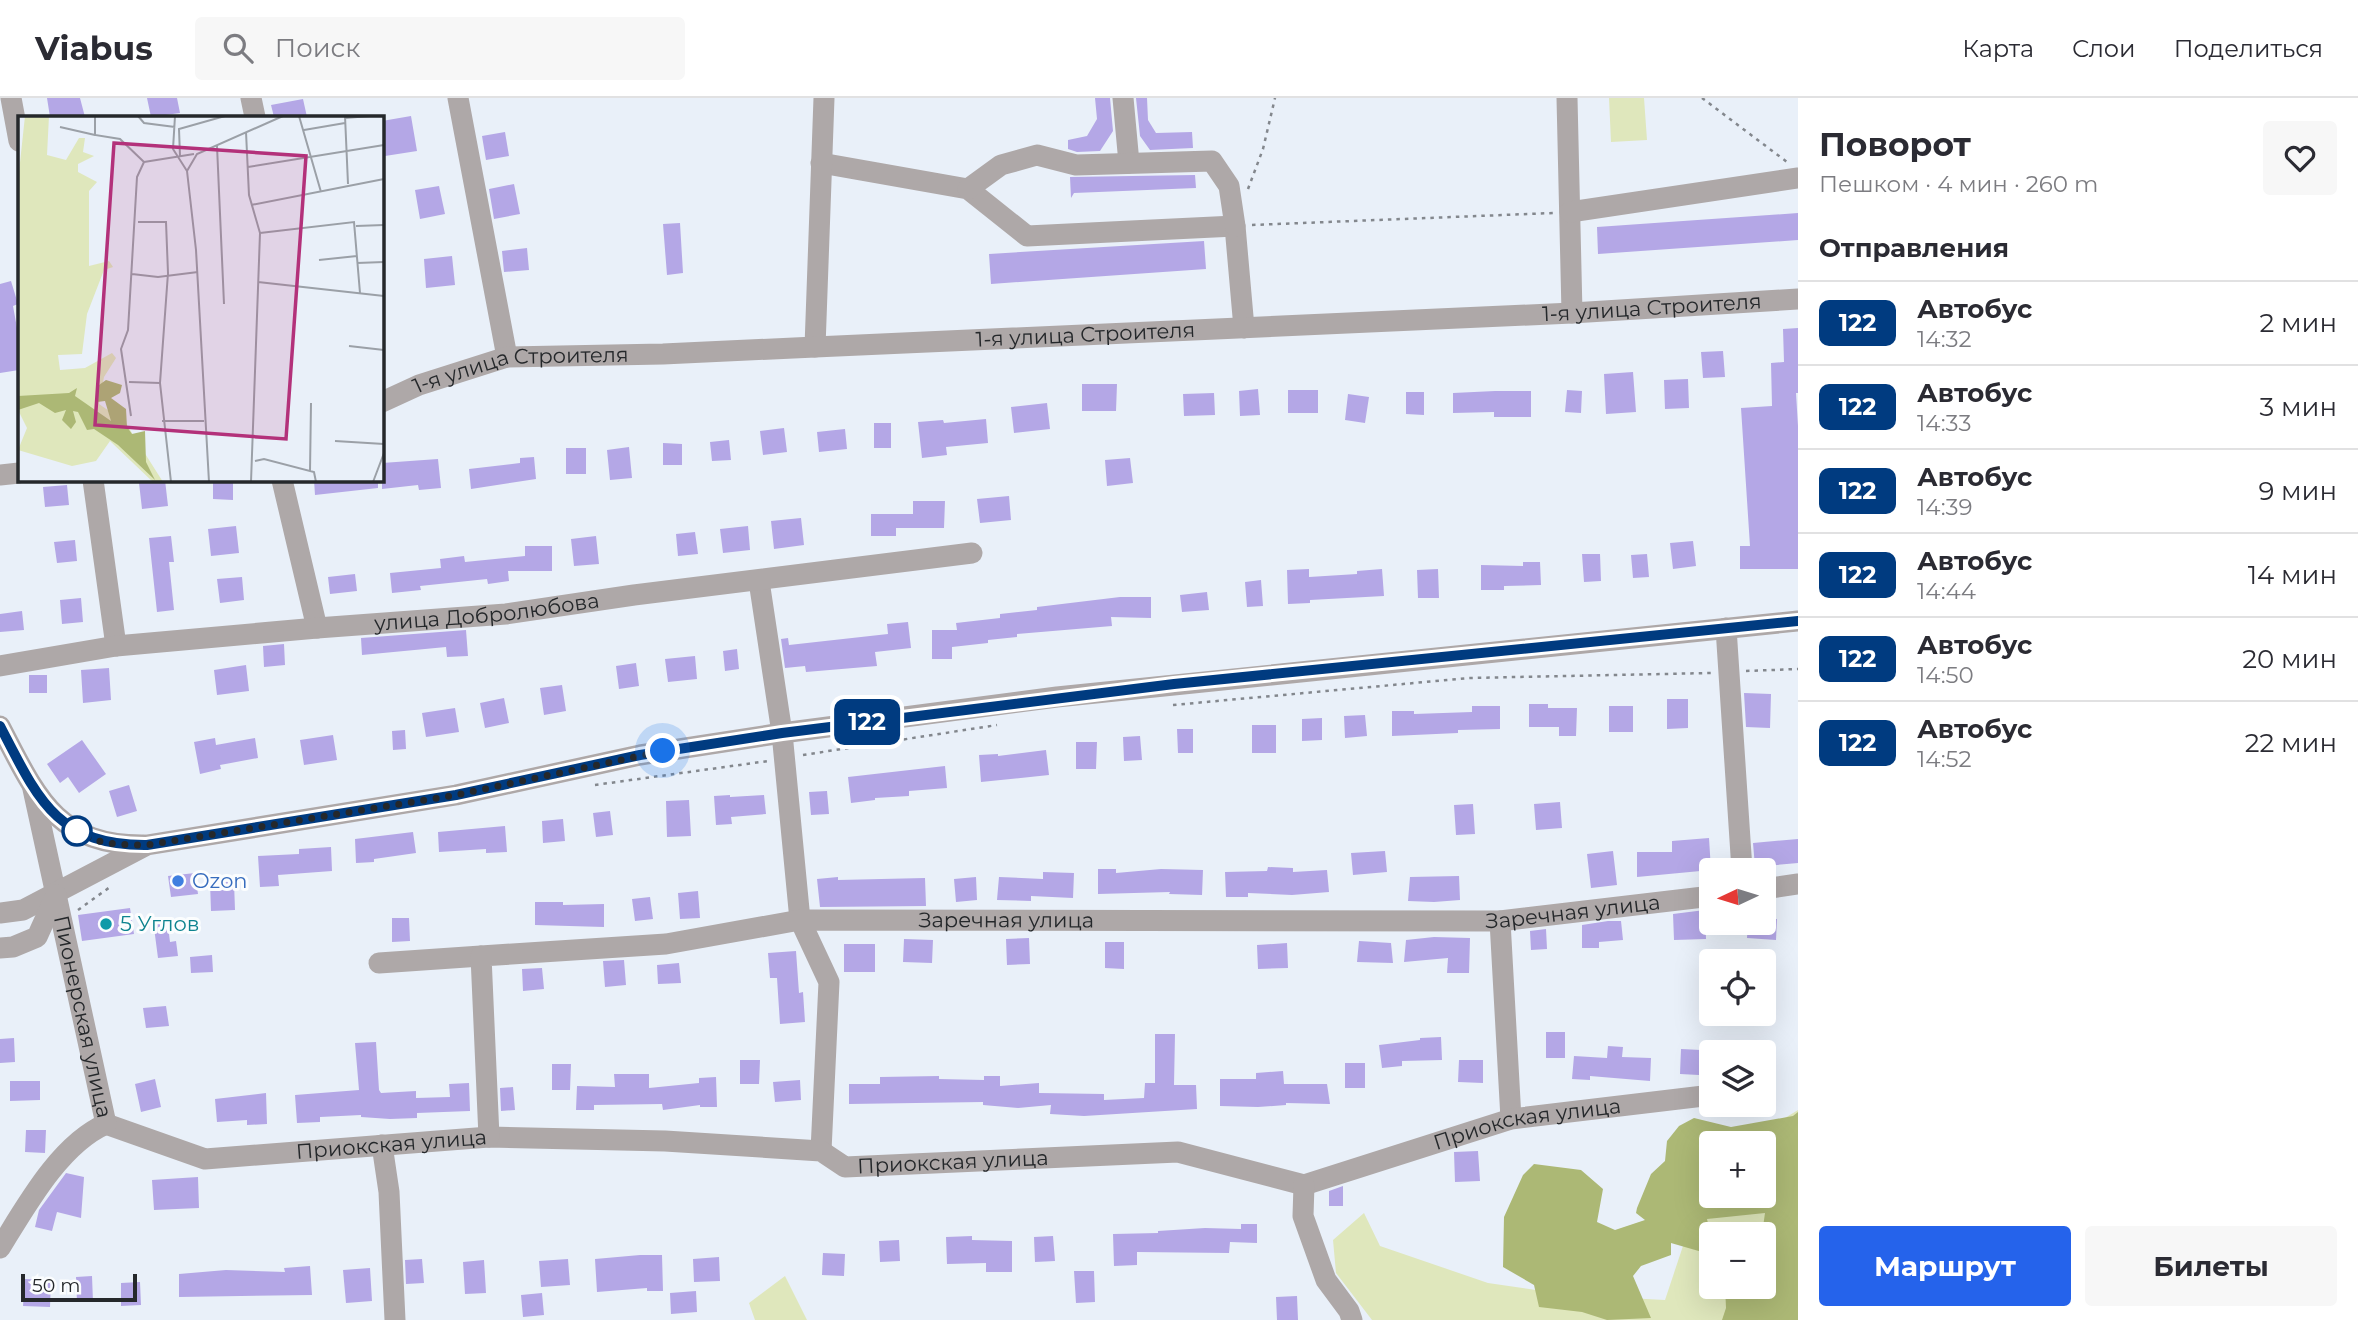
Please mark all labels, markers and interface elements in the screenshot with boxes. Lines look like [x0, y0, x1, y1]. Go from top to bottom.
search box [195, 17, 685, 80]
text: Viabus [35, 28, 153, 68]
icon: search [219, 29, 257, 67]
text: Поиск [275, 32, 360, 64]
text: Карта [1962, 34, 2034, 63]
text: Слои [2072, 34, 2136, 63]
text: Поделиться [2174, 34, 2323, 63]
inset map [18, 116, 383, 481]
button: heart [2263, 121, 2337, 195]
text: Поворот [1819, 124, 1971, 164]
text: Пешком · 4 мин · 260 m [1819, 170, 2098, 198]
text: Отправления [1819, 232, 2009, 264]
street label: 1-я улица Строителя [1542, 288, 1762, 326]
text: Автобус [1917, 293, 2032, 325]
text: 2 мин [2259, 307, 2337, 339]
text: 122 [1839, 308, 1876, 337]
street label: 1-я улица Строителя [975, 317, 1196, 352]
text: 14:32 [1917, 325, 1971, 353]
street label: 1-я улица Строителя [409, 342, 629, 398]
text: Автобус [1917, 377, 2032, 409]
text: 3 мин [2260, 391, 2337, 423]
text: 122 [1839, 392, 1876, 421]
text: 14:33 [1917, 409, 1971, 437]
text: Автобус [1917, 461, 2032, 493]
text: 9 мин [2258, 475, 2337, 507]
text: 122 [1839, 476, 1876, 505]
text: 14:39 [1917, 493, 1973, 521]
text: Автобус [1917, 545, 2032, 577]
text: 14 мин [2248, 559, 2337, 591]
text: 122 [1839, 560, 1876, 589]
text: 14:44 [1917, 577, 1976, 605]
street label: улица Добролюбова [372, 587, 601, 636]
text: Автобус [1917, 629, 2032, 661]
text: 20 мин [2242, 643, 2337, 675]
text: 122 [1839, 644, 1876, 673]
text: 14:50 [1917, 661, 1974, 689]
line badge: 122 [827, 699, 907, 745]
text: 122 [848, 707, 886, 736]
text: Автобус [1917, 713, 2032, 745]
text: 22 мин [2245, 727, 2337, 759]
text: 122 [1839, 728, 1876, 757]
your location [645, 733, 680, 768]
text: 14:52 [1917, 745, 1972, 773]
unlabelled marker [62, 816, 92, 846]
north arrow [1699, 858, 1776, 934]
map controls [1699, 858, 1776, 1299]
place label: Ozon [192, 868, 248, 893]
marker: Ozon [170, 873, 186, 889]
street label: Заречная улица [1486, 889, 1661, 933]
street label: Заречная улица [919, 907, 1094, 932]
place label: 5 Углов [120, 911, 200, 936]
street label: Пионерская улица [49, 913, 117, 1120]
marker: 5 Углов [98, 916, 114, 932]
button: locate [1699, 949, 1776, 1026]
button: layers [1699, 1040, 1776, 1117]
street label: Приокская улица [1430, 1093, 1622, 1155]
street label: Приокская улица [295, 1124, 488, 1164]
button: + [1699, 1131, 1776, 1208]
street label: Приокская улица [857, 1145, 1049, 1178]
button: − [1699, 1222, 1776, 1299]
button: Маршрут [1819, 1226, 2071, 1306]
button: Билеты [2085, 1226, 2337, 1306]
scale bar [21, 1271, 136, 1303]
text: 50 m [32, 1274, 80, 1297]

